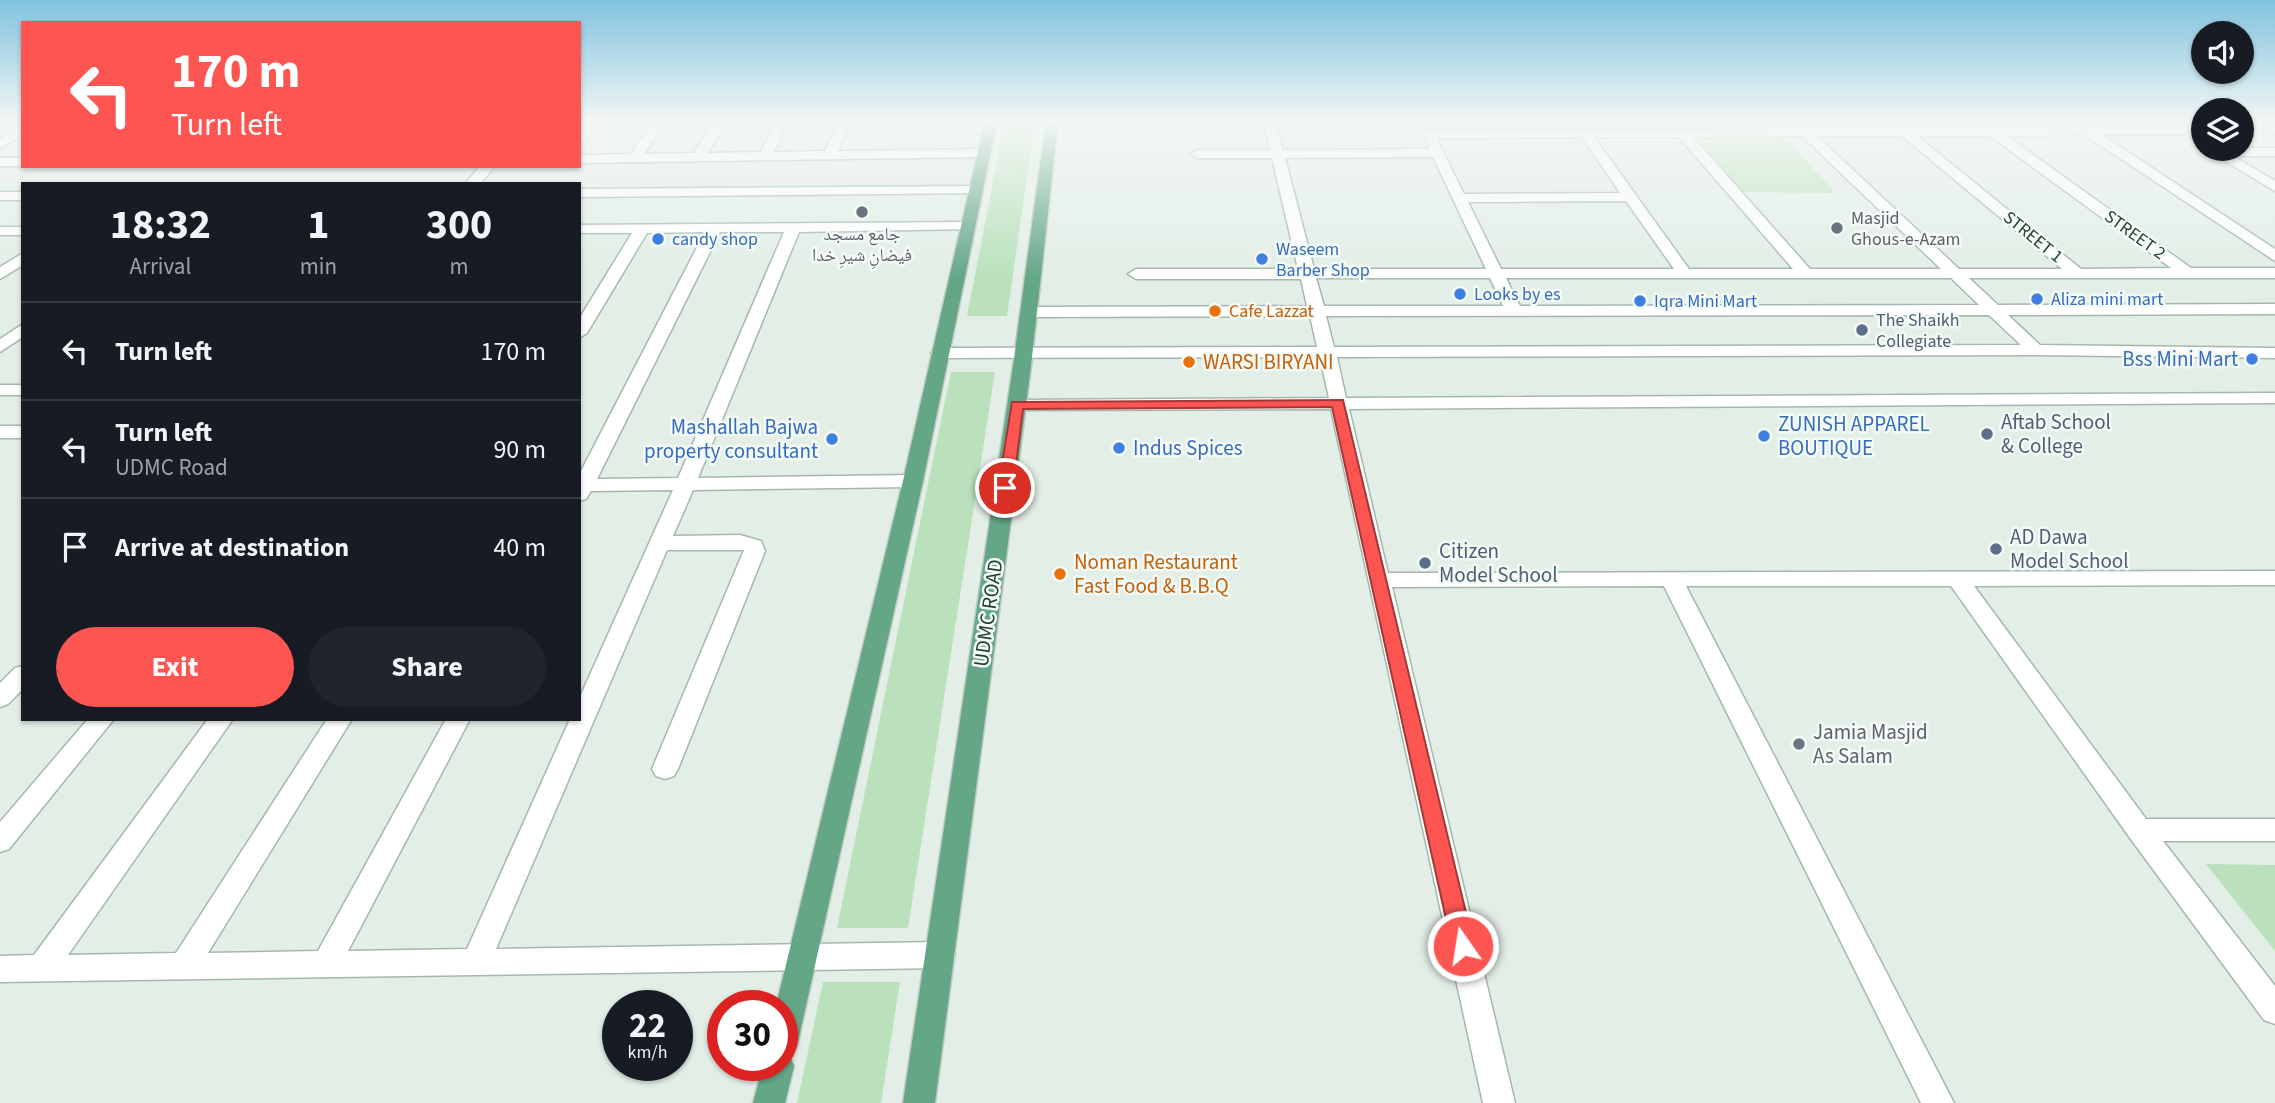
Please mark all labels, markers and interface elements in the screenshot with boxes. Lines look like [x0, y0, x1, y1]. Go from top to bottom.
map controls [2191, 21, 2254, 161]
button: sound [2191, 21, 2254, 84]
text: 170 m [171, 37, 300, 107]
icon: left [56, 49, 147, 140]
button: layers [2191, 98, 2254, 161]
text: Turn left [171, 102, 282, 148]
text: 18:32 [110, 195, 211, 255]
text: 1 [307, 195, 329, 255]
text: 300 [426, 195, 492, 255]
marker: جامع مسجد فیضانِ شیرِ خدا [854, 204, 870, 220]
street label: STREET 2 [2099, 204, 2171, 266]
street label: STREET 1 [1998, 205, 2068, 269]
place label: Masjid Ghous-e-Azam [1851, 206, 1960, 252]
marker: Masjid Ghous-e-Azam [1829, 220, 1845, 236]
place label: جامع مسجد فیضانِ شیرِ خدا [812, 222, 912, 269]
place label: candy shop [672, 227, 758, 252]
marker: candy shop [650, 231, 666, 247]
place label: Waseem Barber Shop [1276, 237, 1370, 283]
text: Arrival [129, 250, 191, 283]
text: min [300, 250, 337, 283]
text: m [449, 250, 469, 283]
marker: Waseem Barber Shop [1254, 251, 1270, 267]
place label: Looks by es [1474, 282, 1560, 307]
marker: Looks by es [1452, 286, 1468, 302]
place label: Aliza mini mart [2051, 287, 2163, 312]
place label: Iqra Mini Mart [1654, 289, 1757, 314]
marker: Aliza mini mart [2029, 291, 2045, 307]
marker: Iqra Mini Mart [1632, 293, 1648, 309]
place label: Cafe Lazzat [1229, 299, 1314, 324]
marker: Cafe Lazzat [1207, 303, 1223, 319]
place label: The Shaikh Collegiate [1876, 308, 1960, 354]
marker: The Shaikh Collegiate [1854, 322, 1870, 338]
icon: left [56, 332, 94, 370]
text: Turn left [115, 333, 212, 370]
text: 170 m [480, 333, 546, 370]
place label: Bss Mini Mart [2122, 344, 2238, 374]
place label: WARSI BIRYANI [1203, 347, 1334, 377]
marker: Bss Mini Mart [2244, 351, 2260, 367]
marker: WARSI BIRYANI [1181, 354, 1197, 370]
place label: Aftab School & College [2001, 407, 2111, 461]
place label: ZUNISH APPAREL BOUTIQUE [1778, 409, 1930, 463]
place label: Mashallah Bajwa property consultant [644, 412, 818, 466]
text: Turn left [115, 414, 212, 451]
marker: Aftab School & College [1979, 426, 1995, 442]
marker: ZUNISH APPAREL BOUTIQUE [1756, 428, 1772, 444]
icon: left [56, 430, 94, 468]
text: 90 m [493, 431, 546, 468]
marker: Mashallah Bajwa property consultant [824, 431, 840, 447]
place label: Indus Spices [1133, 433, 1243, 463]
marker: Indus Spices [1111, 440, 1127, 456]
text: UDMC Road [115, 451, 228, 484]
pin [975, 458, 1035, 518]
icon: arrive [986, 469, 1024, 507]
place label: AD Dawa Model School [2010, 522, 2129, 576]
icon: arrive [56, 528, 94, 566]
text: Arrive at destination [115, 529, 349, 566]
text: 40 m [493, 529, 546, 566]
place label: Citizen Model School [1439, 536, 1558, 590]
marker: AD Dawa Model School [1988, 541, 2004, 557]
place label: Noman Restaurant Fast Food & B.B.Q [1074, 547, 1238, 601]
marker: Citizen Model School [1417, 555, 1433, 571]
street label: UDMC ROAD [966, 557, 1010, 669]
marker: Noman Restaurant Fast Food & B.B.Q [1052, 566, 1068, 582]
button: Exit [56, 627, 294, 707]
button: Share [308, 627, 546, 707]
place label: Jamia Masjid As Salam [1813, 717, 1928, 771]
marker: Jamia Masjid As Salam [1791, 736, 1807, 752]
position arrow [1426, 909, 1500, 983]
speed limit sign: 30 [707, 990, 798, 1081]
text: 22 [629, 1001, 666, 1051]
text: km/h [628, 1040, 667, 1065]

